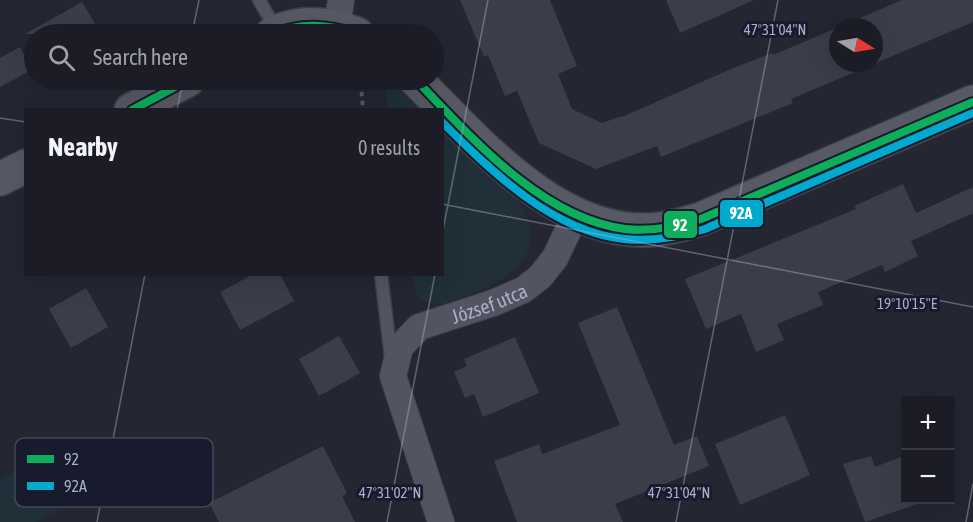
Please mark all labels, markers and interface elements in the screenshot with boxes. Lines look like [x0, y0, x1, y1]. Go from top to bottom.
north arrow [829, 18, 883, 72]
text: 47°31'04"N [744, 21, 806, 38]
search box [24, 24, 444, 90]
icon: search [45, 41, 78, 74]
text: Search here [93, 44, 188, 70]
text: Nearby [48, 132, 118, 162]
text: 0 results [358, 136, 420, 159]
line badge: 92A [719, 199, 764, 228]
text: 92A [730, 204, 753, 222]
line badge: 92 [663, 210, 698, 239]
text: 92 [672, 216, 688, 234]
street label: József utca [448, 278, 530, 327]
text: 19°10'15"E [877, 295, 938, 312]
map controls [901, 396, 955, 504]
button: + [901, 396, 955, 450]
legend [15, 438, 213, 507]
text: 92 [64, 450, 79, 468]
button: − [901, 450, 955, 504]
text: 92A [64, 477, 87, 495]
text: 47°31'02"N [359, 484, 421, 501]
text: 47°31'04"N [648, 484, 710, 501]

